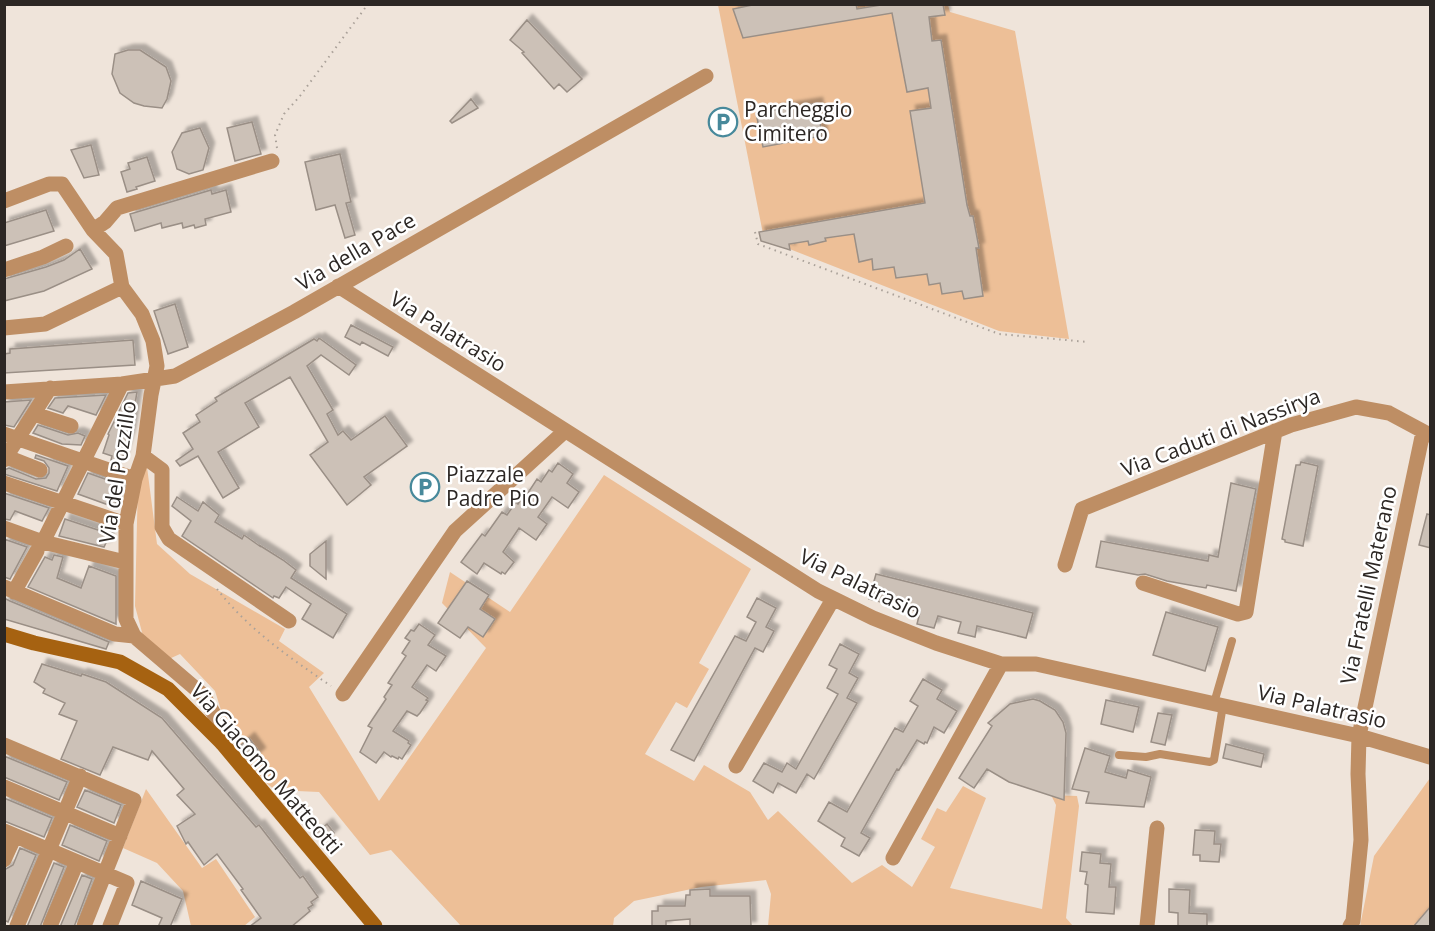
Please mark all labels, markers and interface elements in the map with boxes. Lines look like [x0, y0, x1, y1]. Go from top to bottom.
place label: Parcheggio Cimitero [744, 95, 852, 147]
parking icon: Parcheggio Cimitero [707, 106, 739, 138]
street label: Via della Pace [291, 206, 420, 297]
street label: Via Palatrasio [385, 284, 512, 378]
street label: Via Caduti di Nassirya [1117, 381, 1324, 483]
street label: Via del Pozzillo [92, 399, 142, 545]
place label: Piazzale Padre Pio [446, 460, 540, 512]
parking icon: Piazzale Padre Pio [409, 471, 441, 503]
street label: Via Fratelli Materano [1333, 483, 1403, 687]
street label: Via Palatrasio [795, 542, 926, 625]
street label: Via Giacomo Matteotti [185, 677, 349, 860]
street label: Via Palatrasio [1255, 678, 1390, 735]

